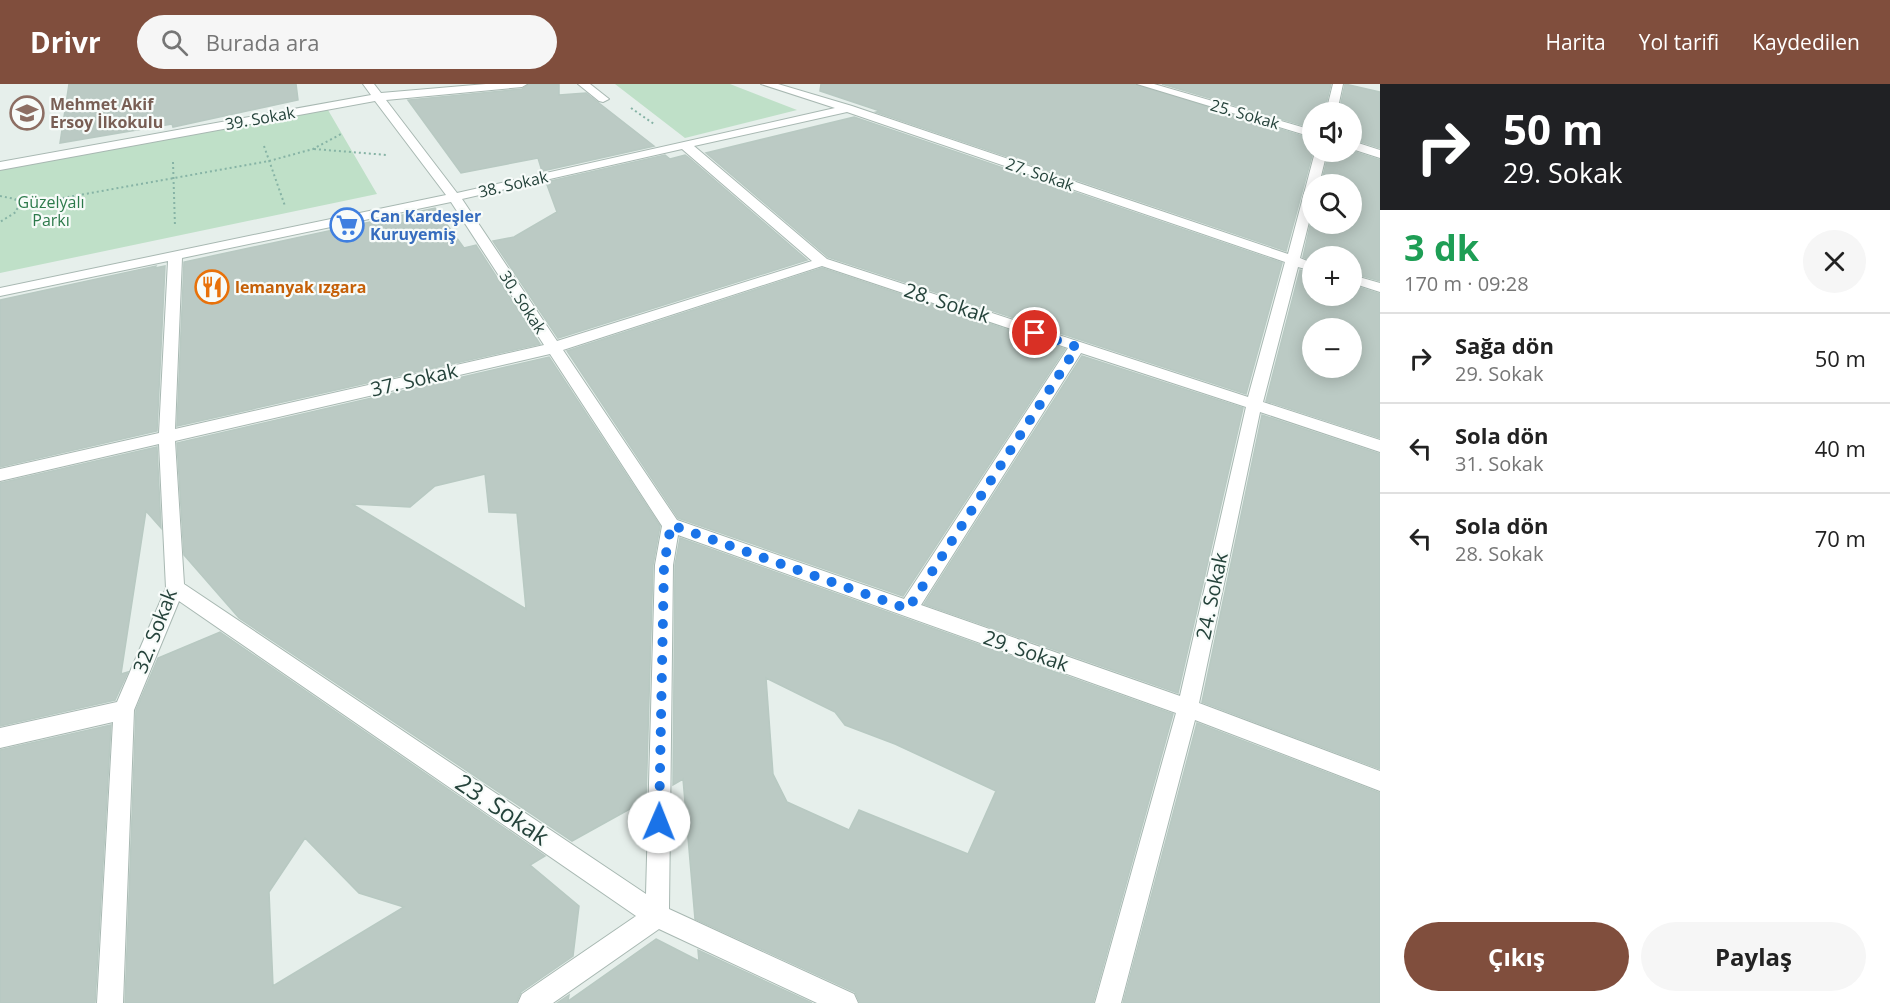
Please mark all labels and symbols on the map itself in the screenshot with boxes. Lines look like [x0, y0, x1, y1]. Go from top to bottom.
place label: Mehmet Akif Ersoy İlkokulu [50, 93, 163, 133]
street label: 25. Sokak [1208, 94, 1283, 134]
school or university icon: Mehmet Akif Ersoy İlkokulu [9, 95, 45, 131]
street label: 39. Sokak [223, 101, 297, 135]
street label: 27. Sokak [1003, 152, 1078, 196]
street label: 38. Sokak [476, 165, 551, 203]
park label: Güzelyalı Parkı [18, 191, 84, 231]
place label: Can Kardeşler Kuruyemiş [370, 205, 481, 245]
supermarket icon: Can Kardeşler Kuruyemiş [329, 207, 365, 243]
street label: 30. Sokak [495, 266, 552, 338]
restaurant icon: lemanyak ızgara [194, 269, 230, 305]
place label: lemanyak ızgara [235, 276, 366, 298]
street label: 28. Sokak [901, 276, 994, 329]
pin [1009, 307, 1060, 358]
street label: 37. Sokak [368, 356, 460, 403]
street label: 24. Sokak [1189, 549, 1234, 642]
street label: 32. Sokak [126, 584, 183, 677]
street label: 29. Sokak [980, 623, 1073, 678]
street label: 23. Sokak [450, 765, 556, 852]
position arrow [627, 790, 691, 854]

